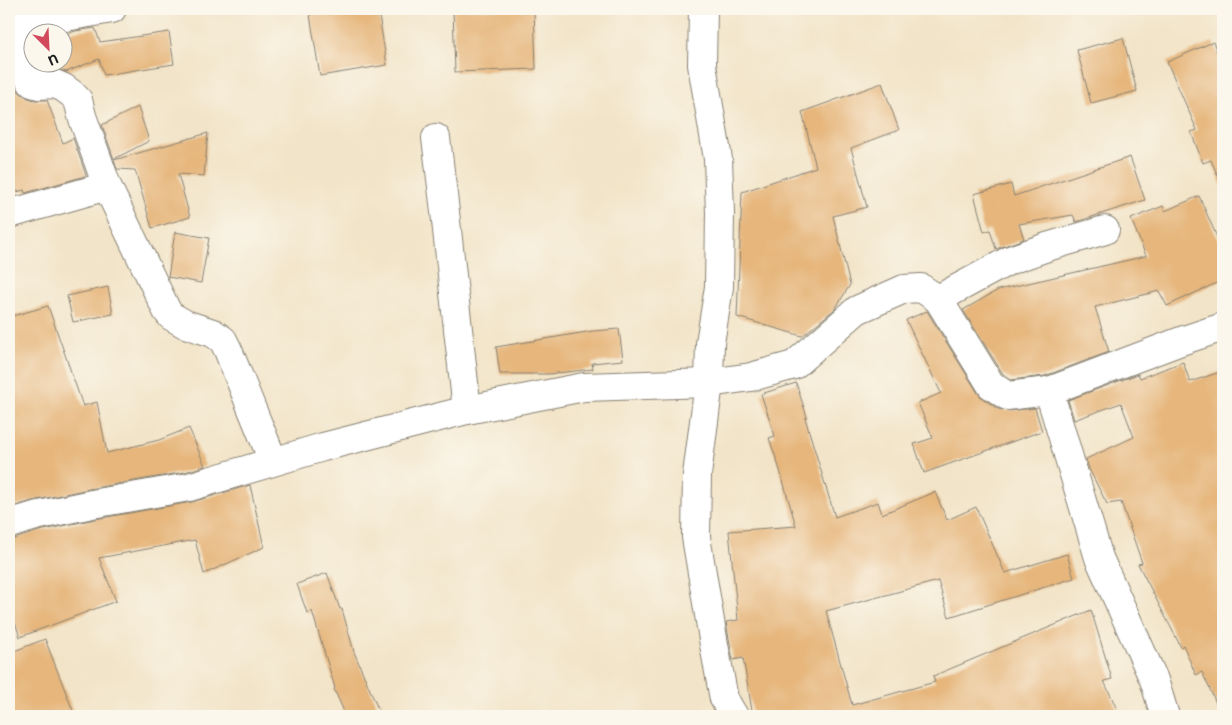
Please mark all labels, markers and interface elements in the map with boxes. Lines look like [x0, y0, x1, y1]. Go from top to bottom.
north arrow [22, 22, 72, 72]
text: U [45, 50, 62, 71]

